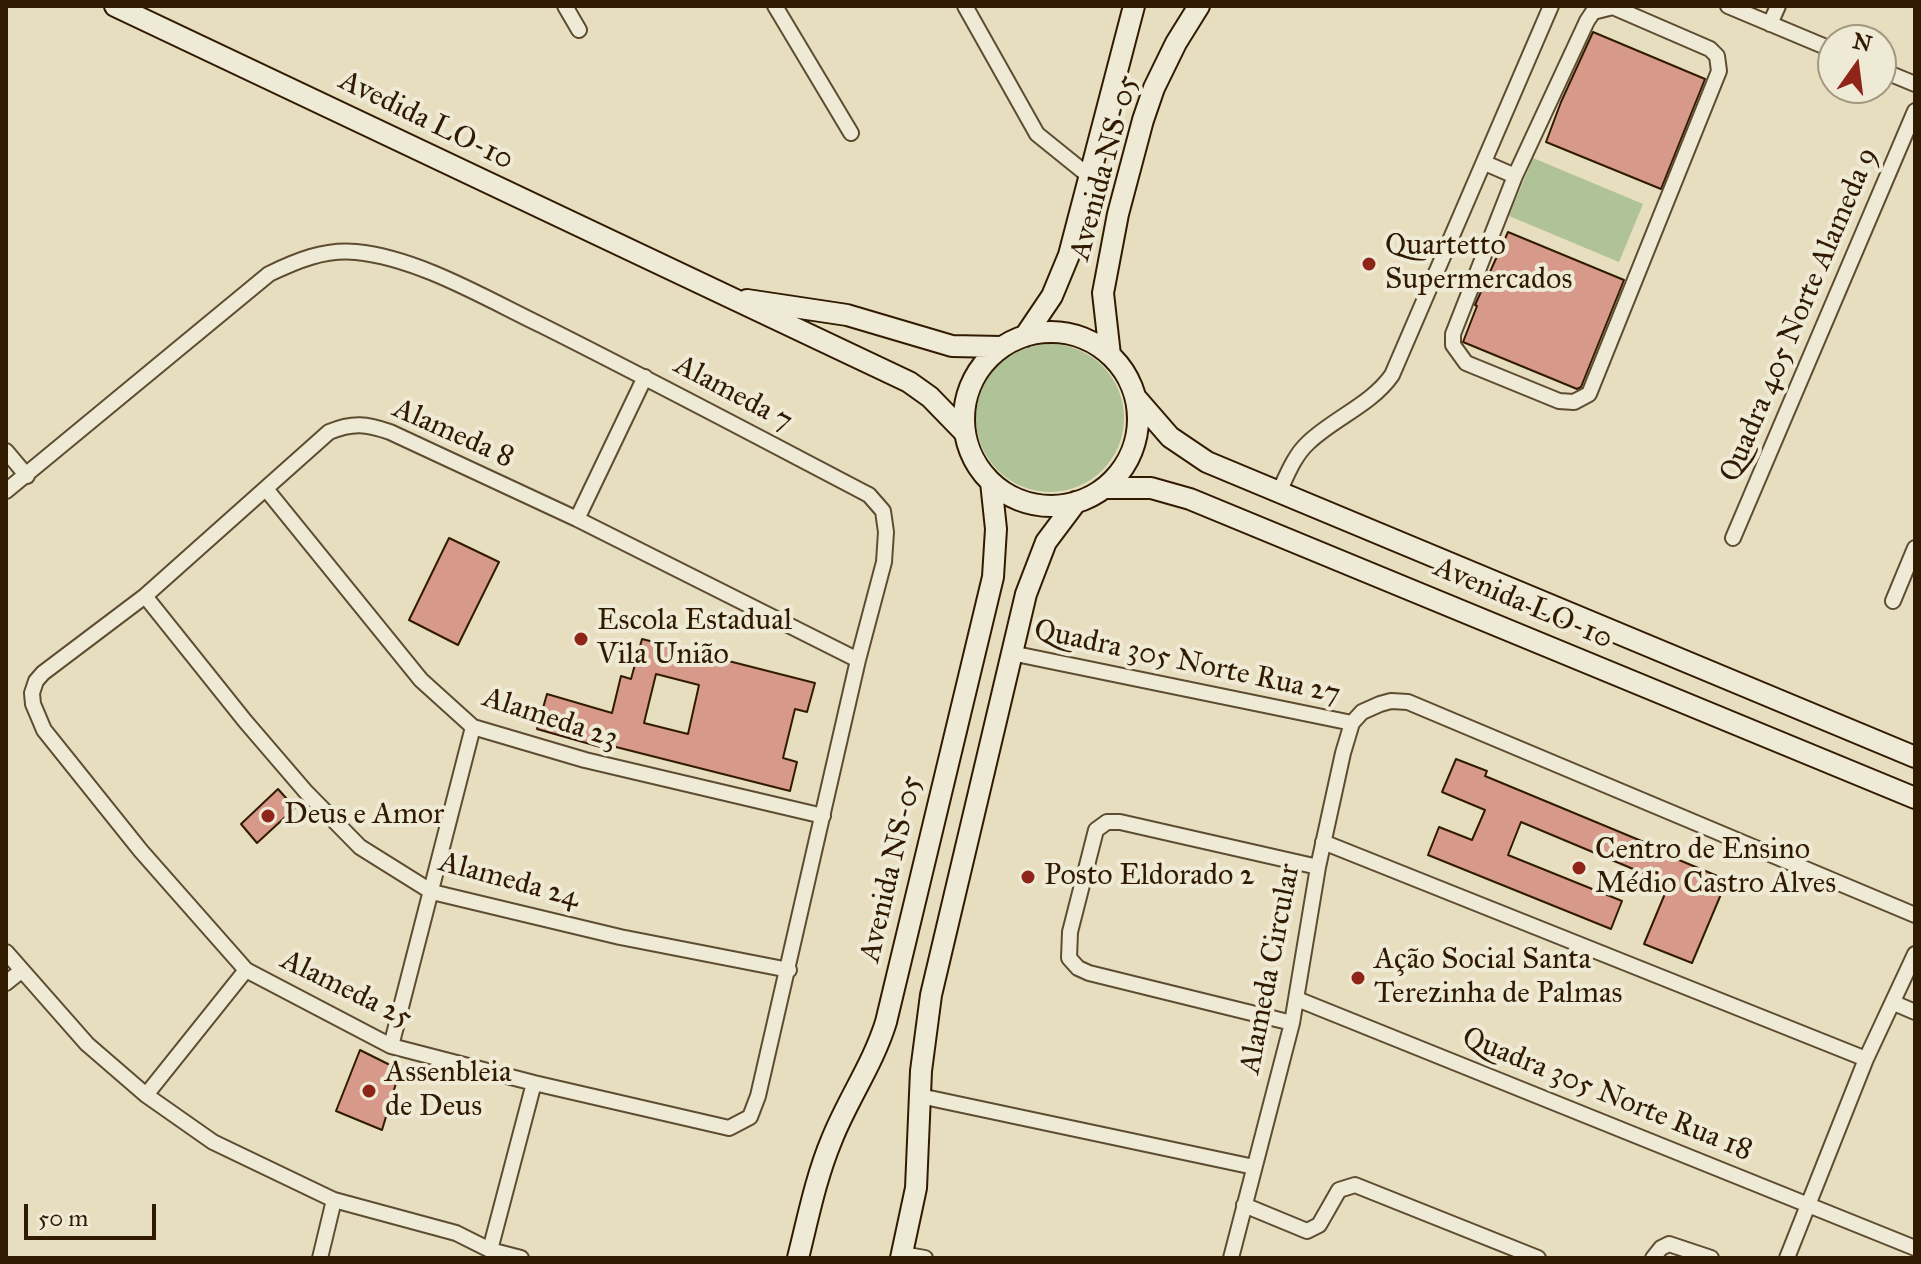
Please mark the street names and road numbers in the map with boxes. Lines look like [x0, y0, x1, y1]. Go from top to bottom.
street label: Avedida LO-10 [333, 63, 519, 179]
street label: Avenida NS-05 [1063, 71, 1147, 265]
street label: Quadra 405 Norte Alameda 9 [1713, 142, 1887, 488]
street label: Alameda 7 [668, 348, 798, 440]
street label: Alameda 8 [387, 391, 519, 477]
street label: Avenida LO-10 [1428, 550, 1618, 658]
street label: Quadra 305 Norte Rua 27 [1031, 613, 1343, 713]
street label: Alameda 23 [478, 680, 622, 758]
street label: Avenida NS-05 [853, 772, 931, 966]
street label: Alameda 24 [435, 845, 583, 917]
street label: Alameda Circular [1233, 861, 1309, 1077]
street label: Alameda 25 [275, 943, 417, 1037]
street label: Quadra 305 Norte Rua 18 [1457, 1020, 1757, 1170]

